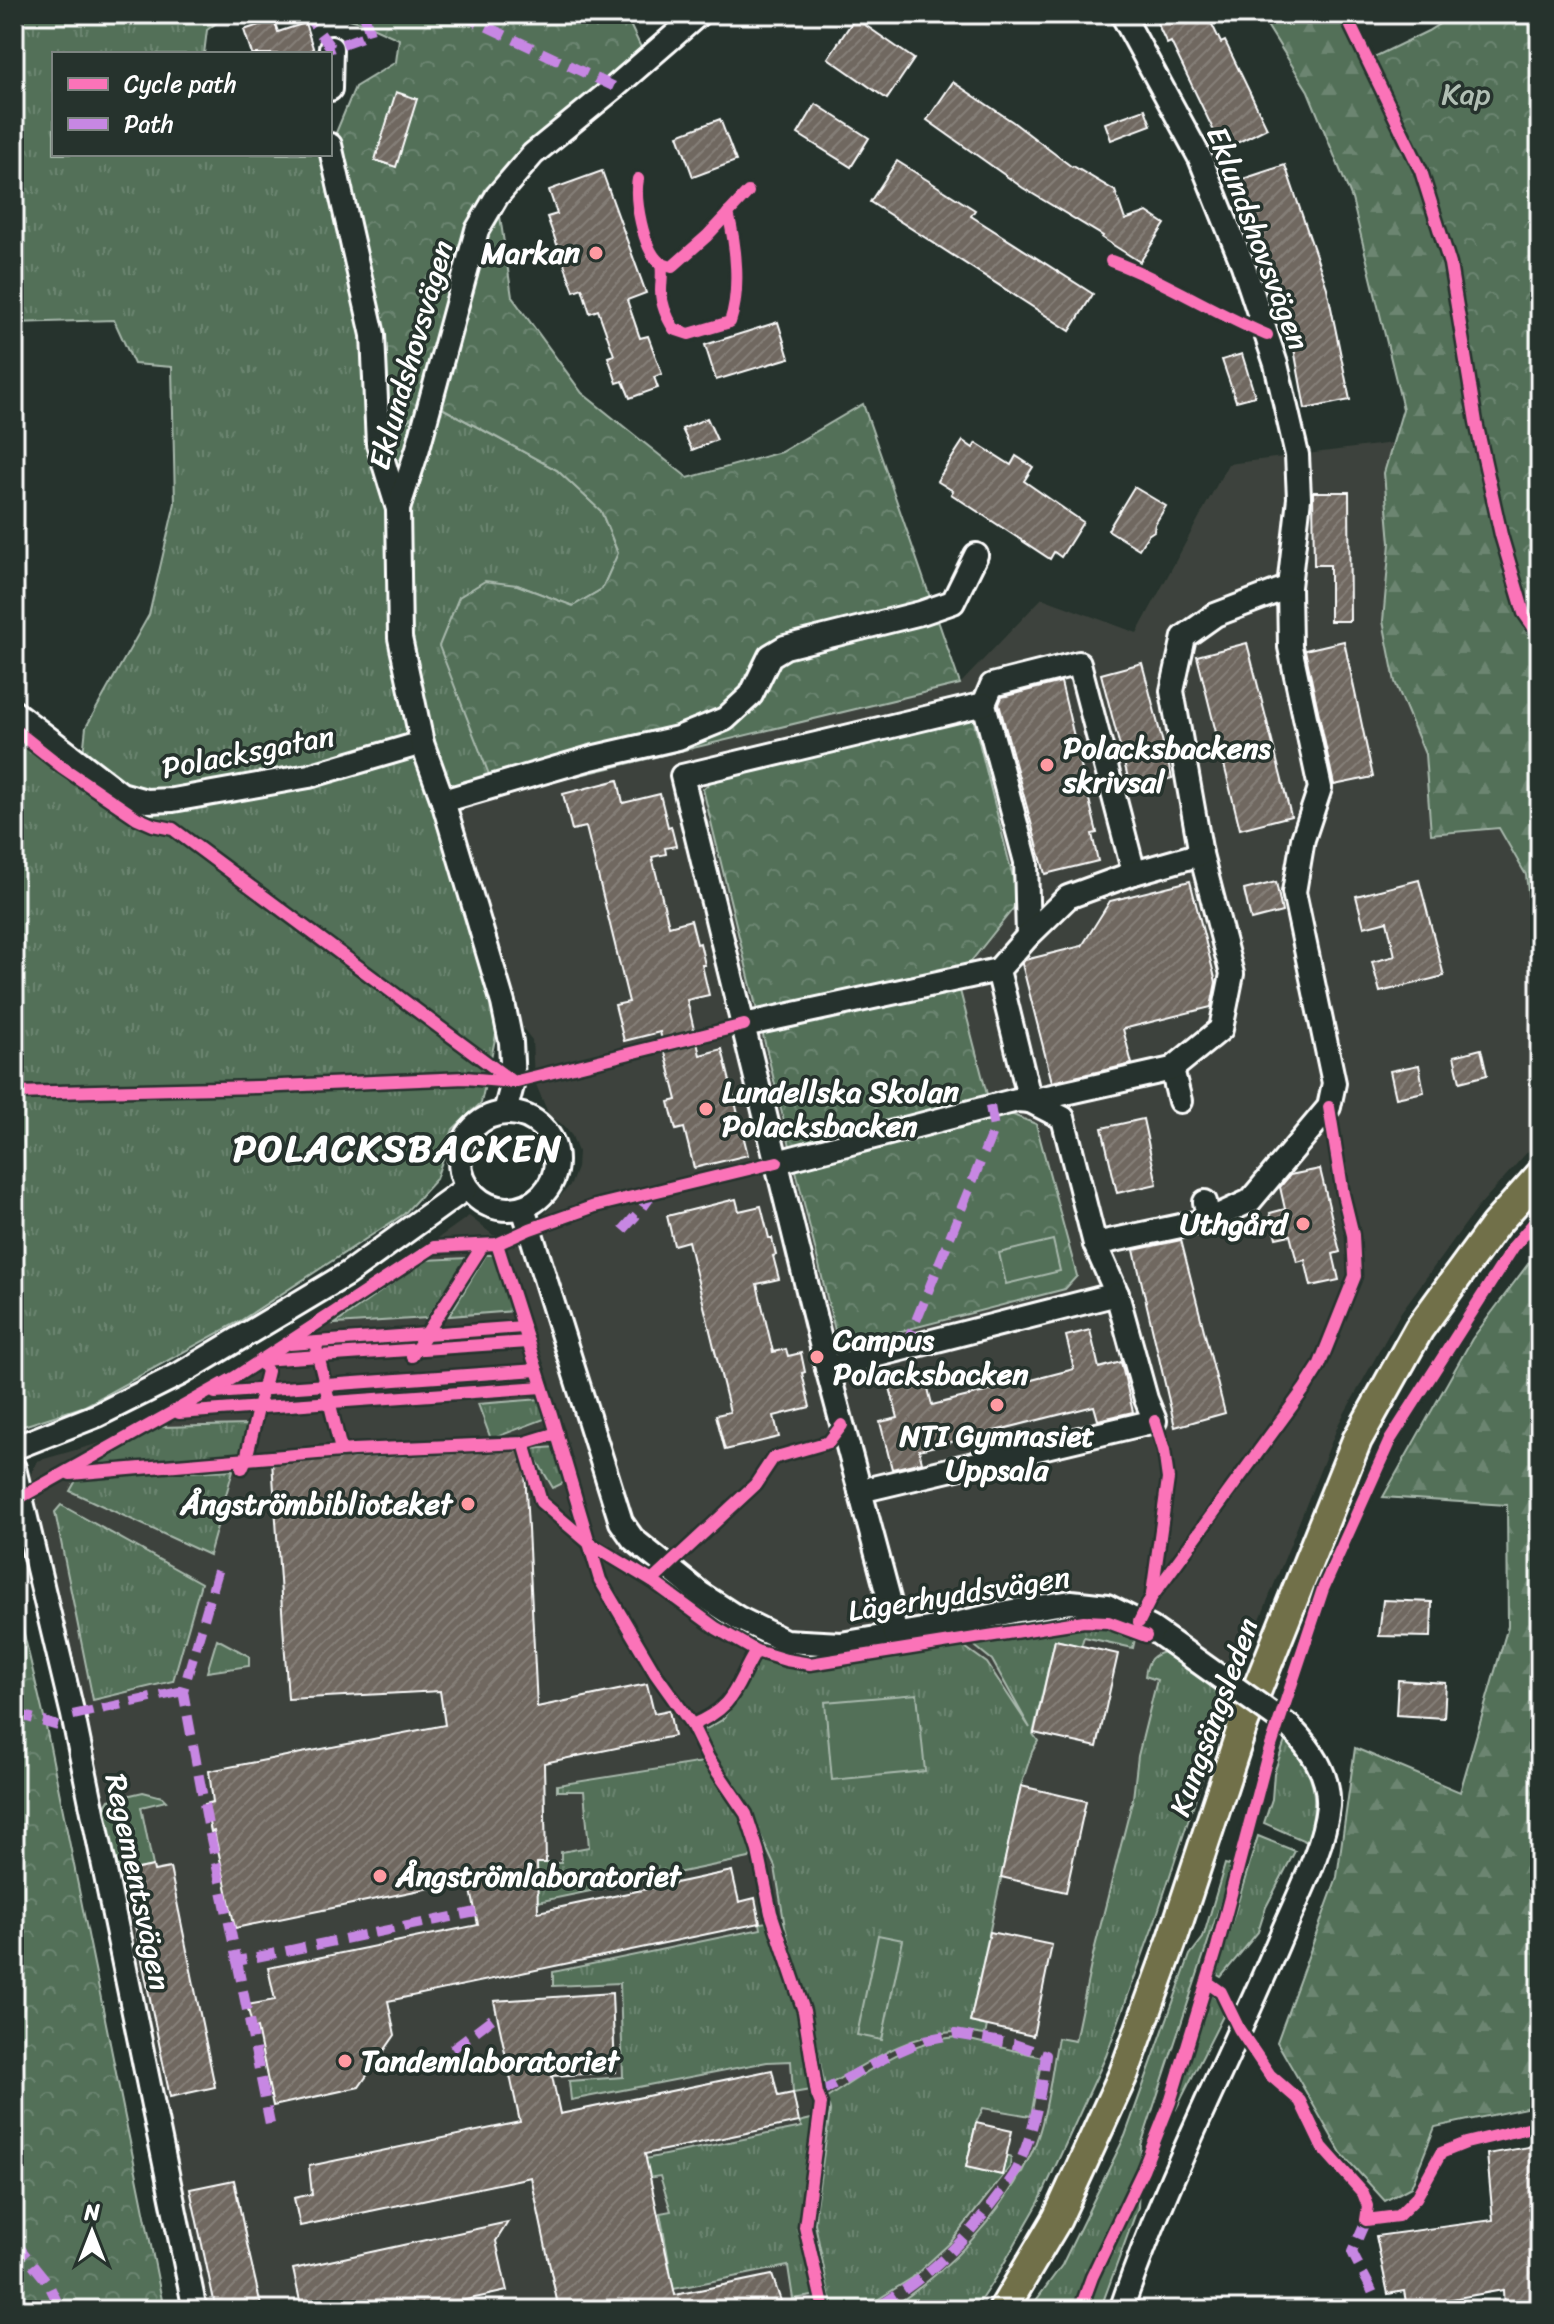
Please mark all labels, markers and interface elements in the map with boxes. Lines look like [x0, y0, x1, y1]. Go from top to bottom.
legend [52, 52, 332, 156]
text: Cycle path [124, 63, 237, 105]
park label: Kap [1441, 67, 1491, 121]
text: Path [124, 103, 174, 145]
street label: Eklundshovsvägen [1190, 118, 1326, 358]
place label: Markan [480, 226, 581, 280]
street label: Eklundshovsvägen [352, 234, 470, 476]
marker: Markan [587, 244, 605, 262]
street label: Polacksgatan [157, 709, 339, 795]
place label: Polacksbackens skrivsal [1062, 721, 1271, 809]
marker: Polacksbackens skrivsal [1038, 756, 1056, 774]
place label: Lundellska Skolan Polacksbacken [722, 1065, 960, 1153]
marker: Lundellska Skolan Polacksbacken [697, 1100, 715, 1118]
district label: POLACKSBACKEN [233, 1115, 563, 1182]
place label: Uthgård [1180, 1197, 1289, 1251]
marker: Uthgård [1294, 1215, 1312, 1233]
place label: Campus Polacksbacken [832, 1313, 1029, 1401]
marker: Campus Polacksbacken [808, 1348, 826, 1366]
marker: NTI Gymnasiet Uppsala [988, 1396, 1006, 1414]
place label: NTI Gymnasiet Uppsala [899, 1409, 1094, 1497]
place label: Ångströmbiblioteket [179, 1477, 454, 1531]
marker: Ångströmbiblioteket [459, 1495, 477, 1513]
street label: Lägerhyddsvägen [844, 1550, 1074, 1638]
street label: Kungsängsleden [1153, 1610, 1275, 1824]
street label: Regementsvägen [89, 1768, 187, 1996]
place label: Ångströmlaboratoriet [394, 1849, 683, 1903]
marker: Ångströmlaboratoriet [371, 1867, 389, 1885]
place label: Tandemlaboratoriet [361, 2034, 621, 2088]
marker: Tandemlaboratoriet [336, 2052, 354, 2070]
north arrow [52, 2192, 132, 2272]
text: N [83, 2193, 100, 2232]

